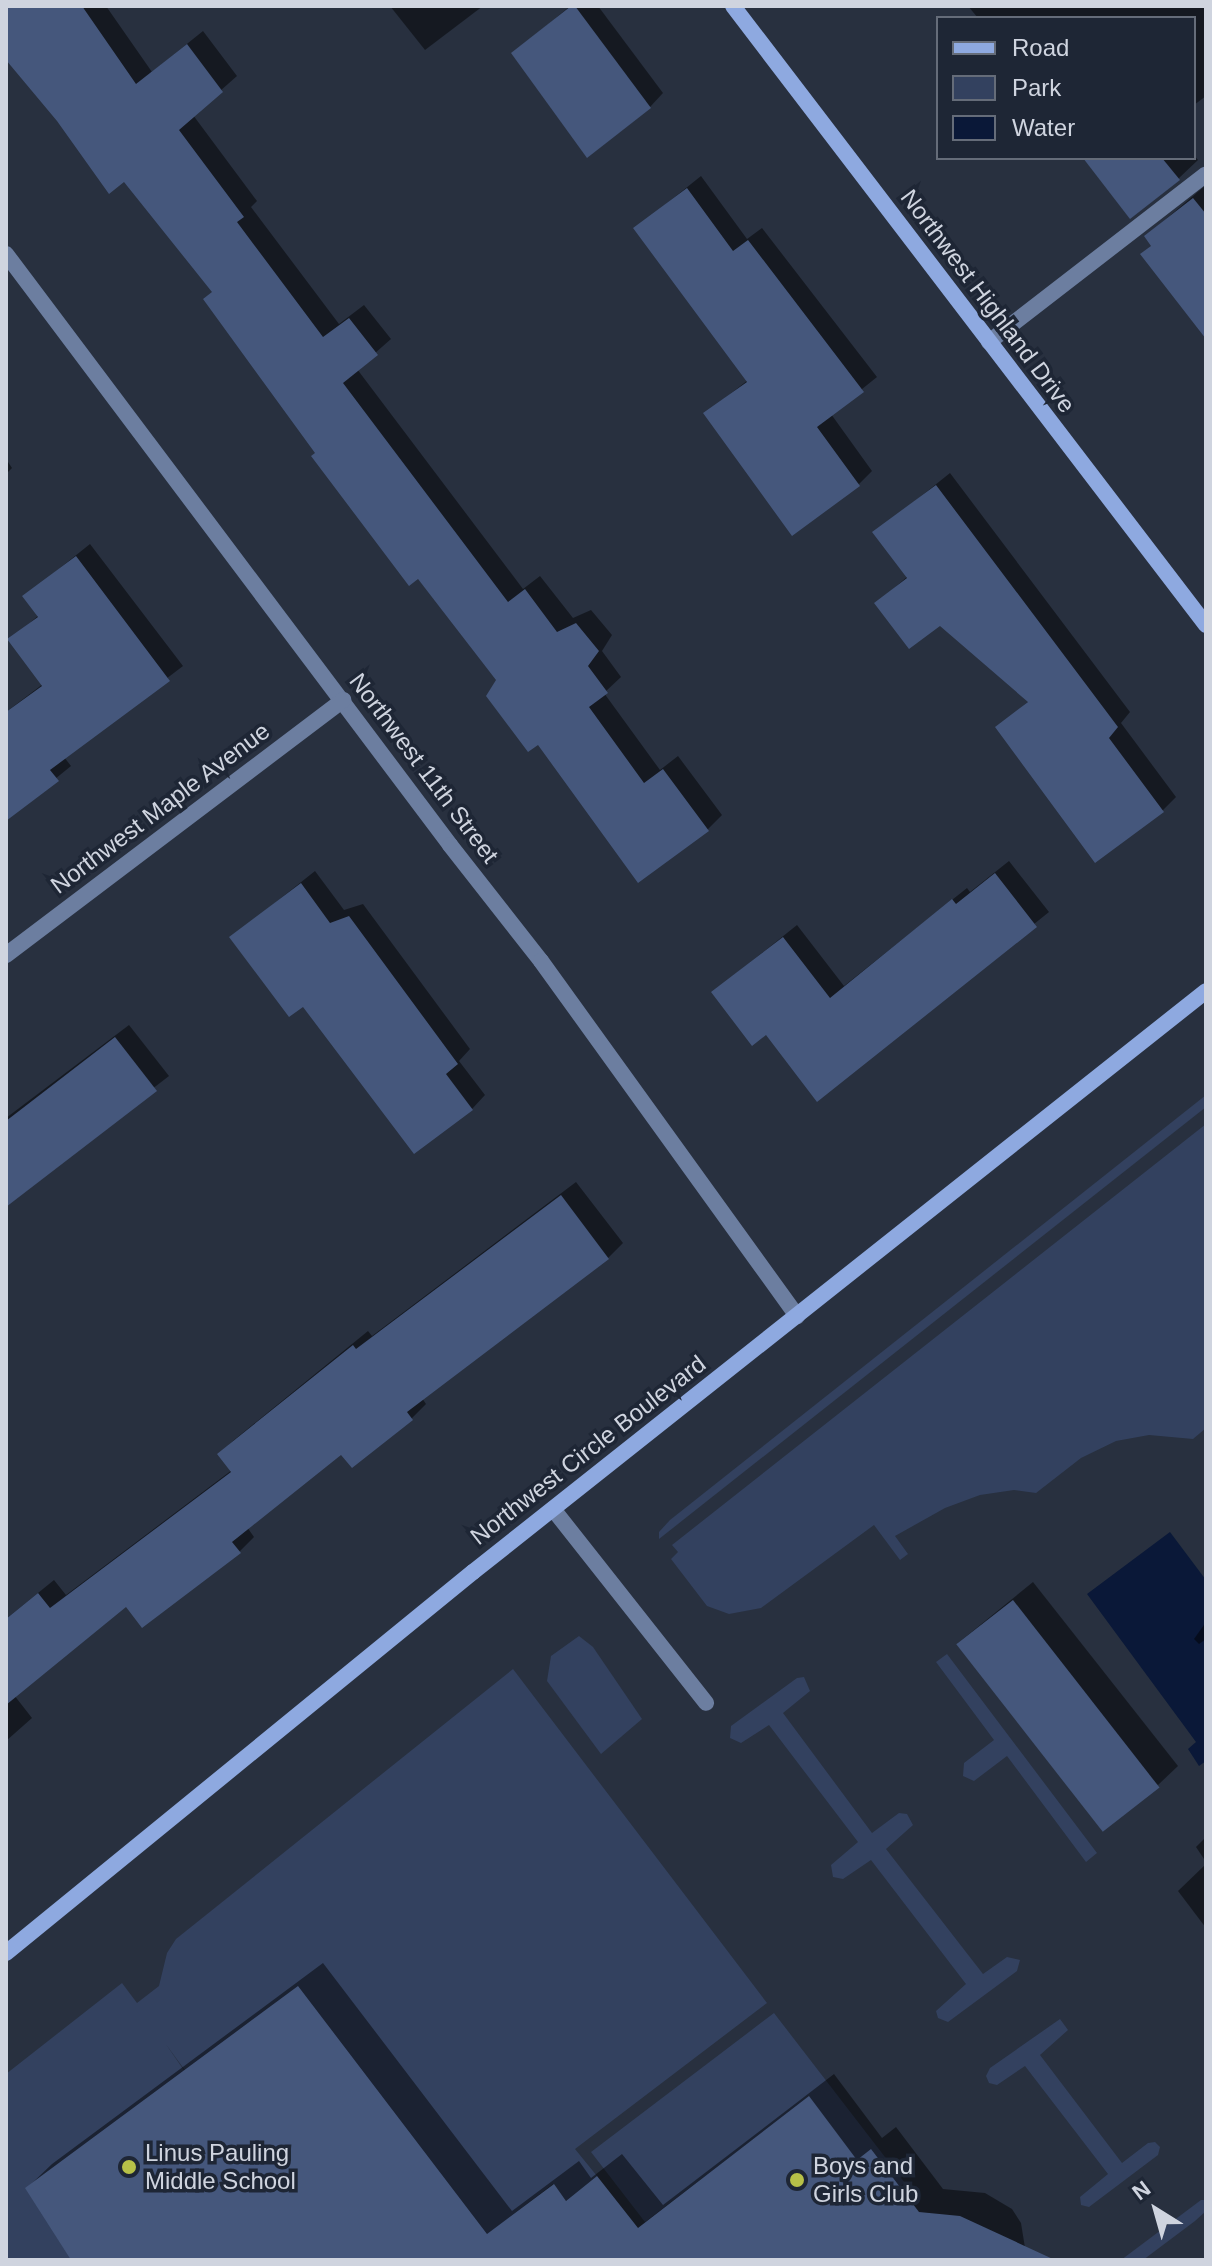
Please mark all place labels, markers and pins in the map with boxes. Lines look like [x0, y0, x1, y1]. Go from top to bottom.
place label: Linus Pauling Middle School [145, 2139, 296, 2195]
place label: Boys and Girls Club [813, 2152, 918, 2208]
marker: Linus Pauling Middle School [120, 2158, 138, 2176]
marker: Boys and Girls Club [788, 2171, 806, 2189]

